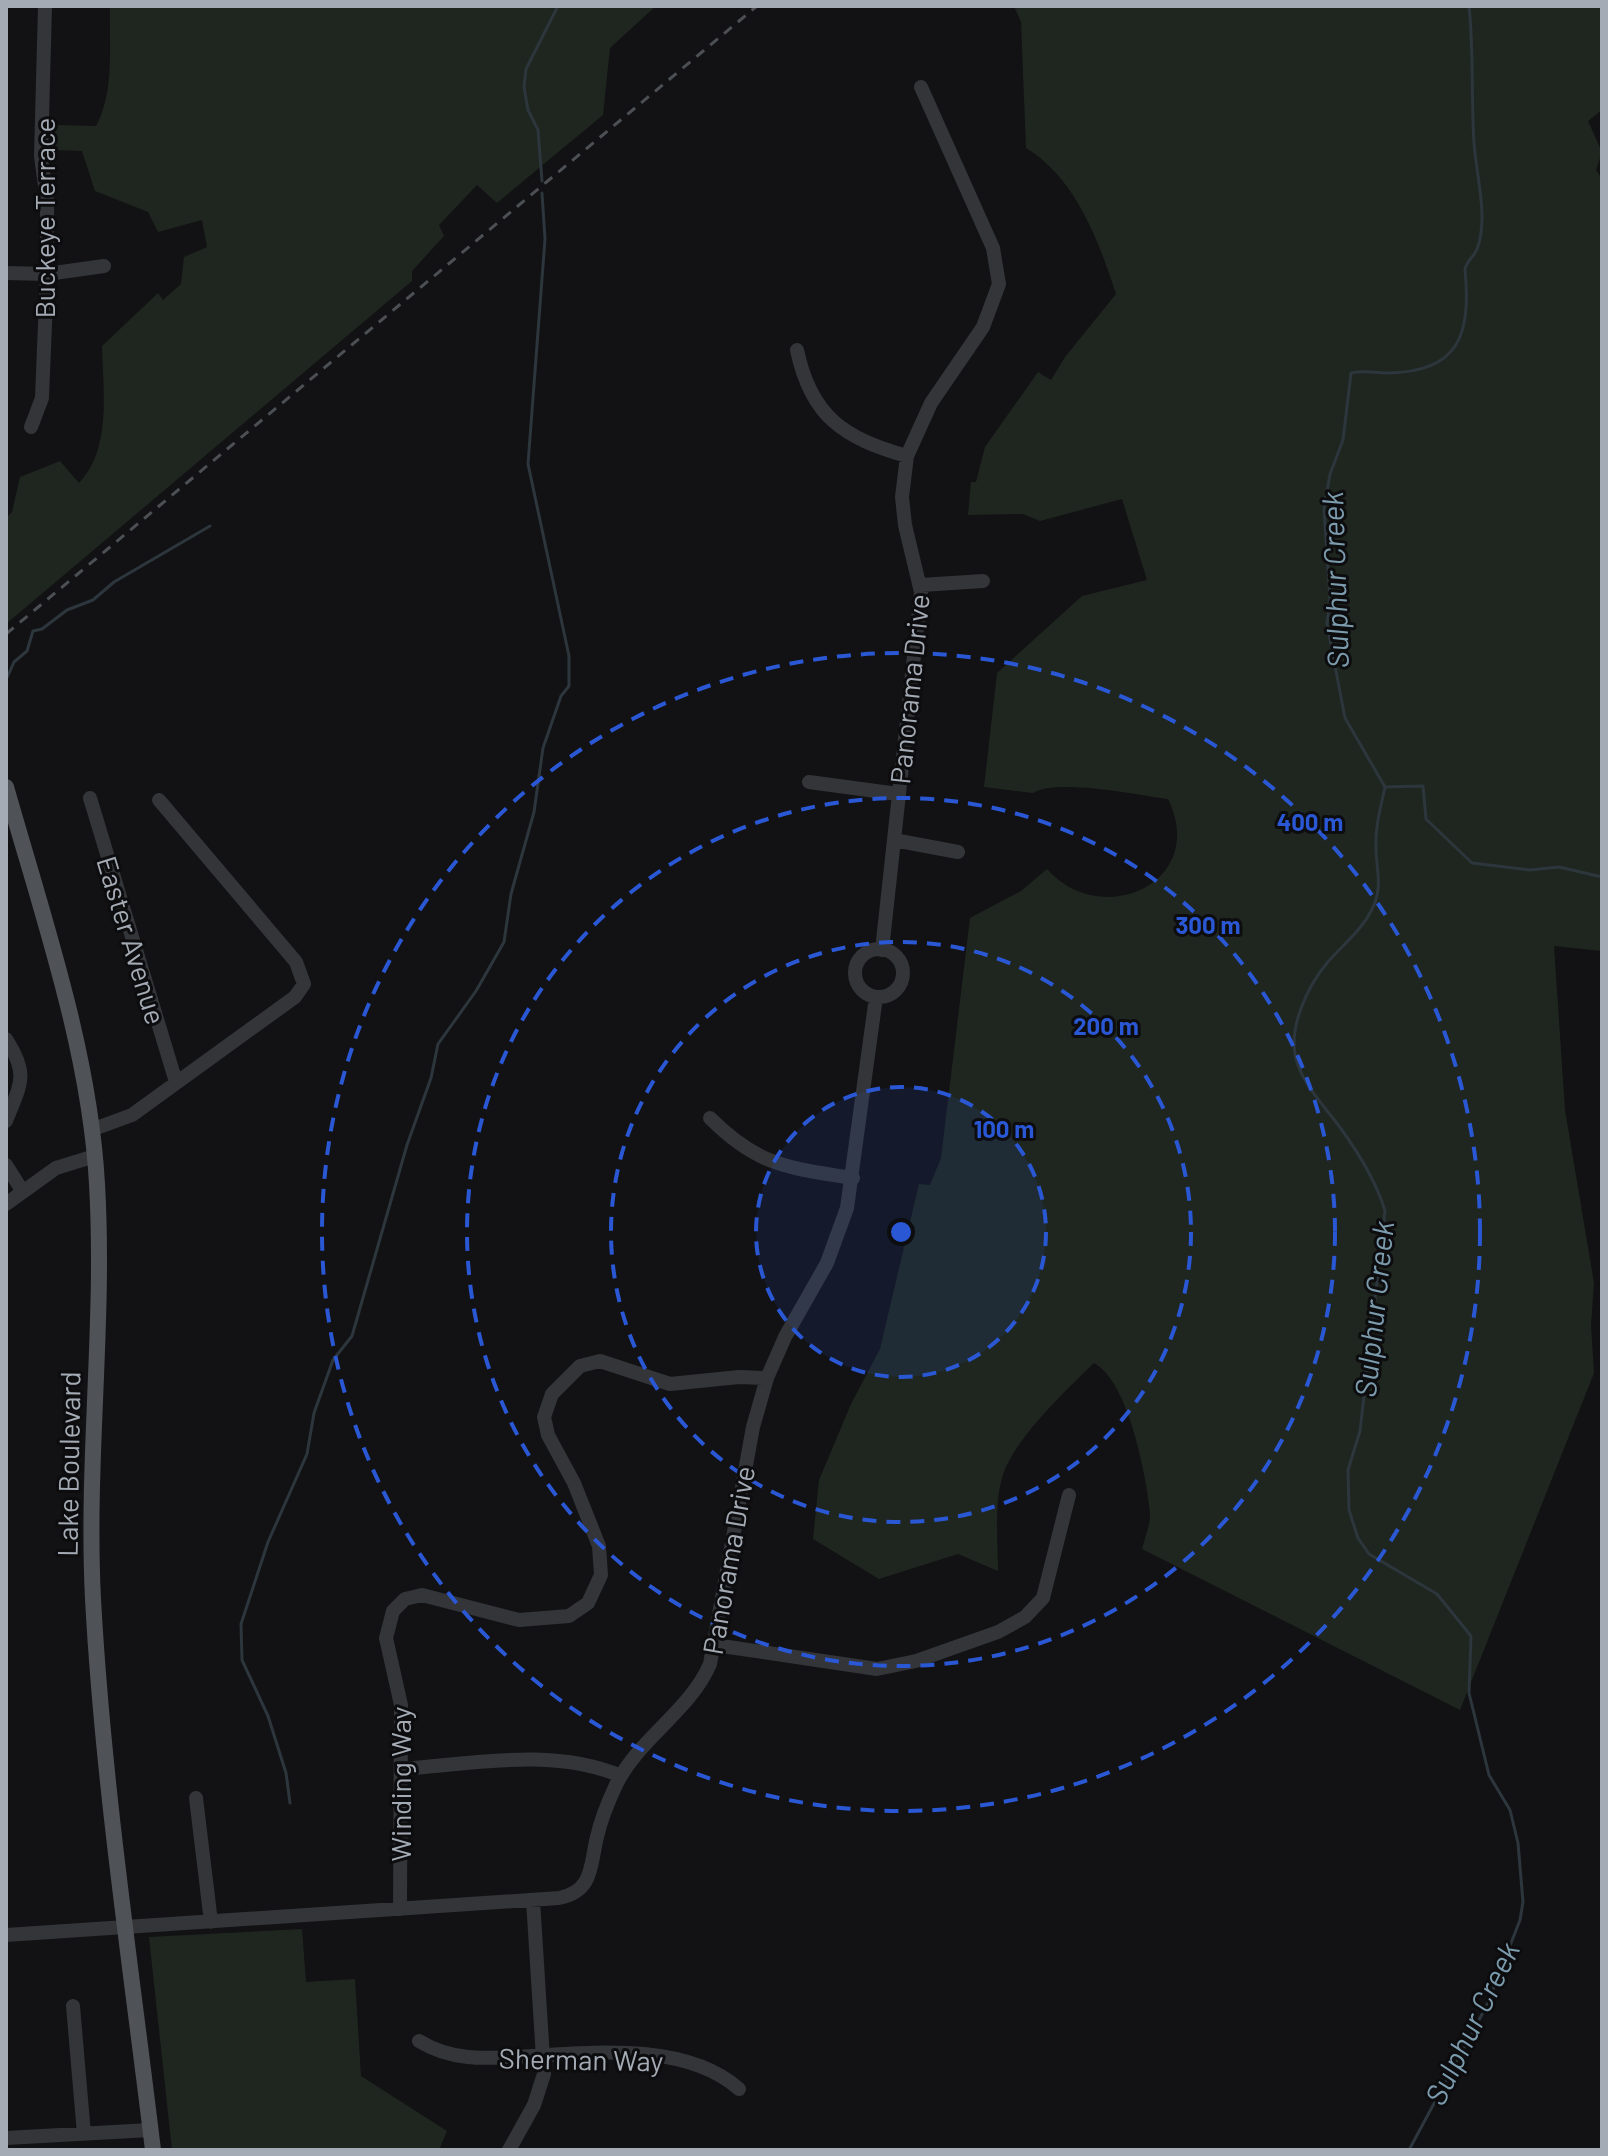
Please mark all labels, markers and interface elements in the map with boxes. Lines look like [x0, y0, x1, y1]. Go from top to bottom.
street label: Buckeye Terrace [27, 118, 61, 318]
water label: Sulphur Creek [1313, 491, 1355, 669]
street label: Panorama Drive [882, 592, 936, 786]
text: 400 m [1277, 807, 1343, 836]
street label: Easter Avenue [90, 852, 174, 1028]
text: 300 m [1175, 910, 1241, 939]
text: 200 m [1073, 1011, 1139, 1040]
text: 100 m [974, 1114, 1034, 1143]
centre of rings [887, 1218, 915, 1246]
water label: Sulphur Creek [1346, 1219, 1400, 1399]
street label: Lake Boulevard [49, 1371, 87, 1557]
street label: Panorama Drive [695, 1463, 761, 1657]
street label: Winding Way [383, 1706, 417, 1862]
water label: Sulphur Creek [1416, 1935, 1526, 2110]
street label: Sherman Way [498, 2041, 664, 2077]

